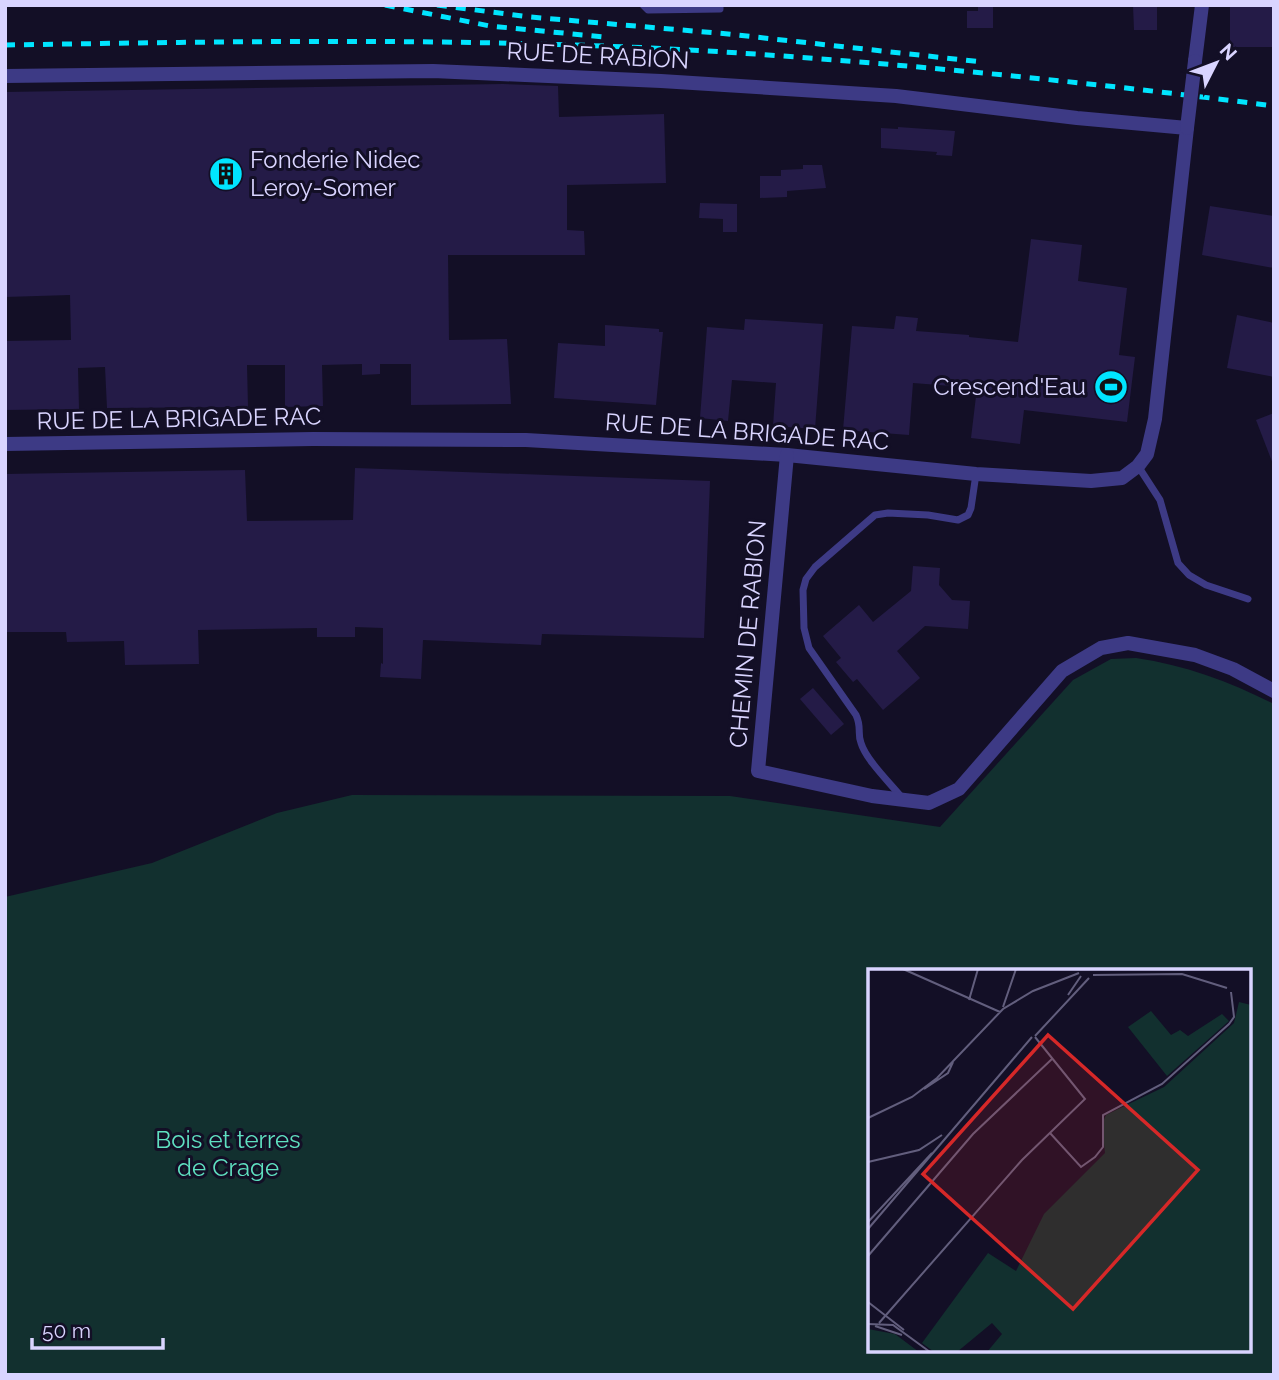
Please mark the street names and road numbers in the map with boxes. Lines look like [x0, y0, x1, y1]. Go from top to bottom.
street label: RUE DE RABION [506, 36, 690, 75]
street label: RUE DE LA BRIGADE RAC [36, 402, 322, 435]
street label: RUE DE LA BRIGADE RAC [604, 407, 890, 456]
street label: CHEMIN DE RABION [723, 519, 772, 749]

